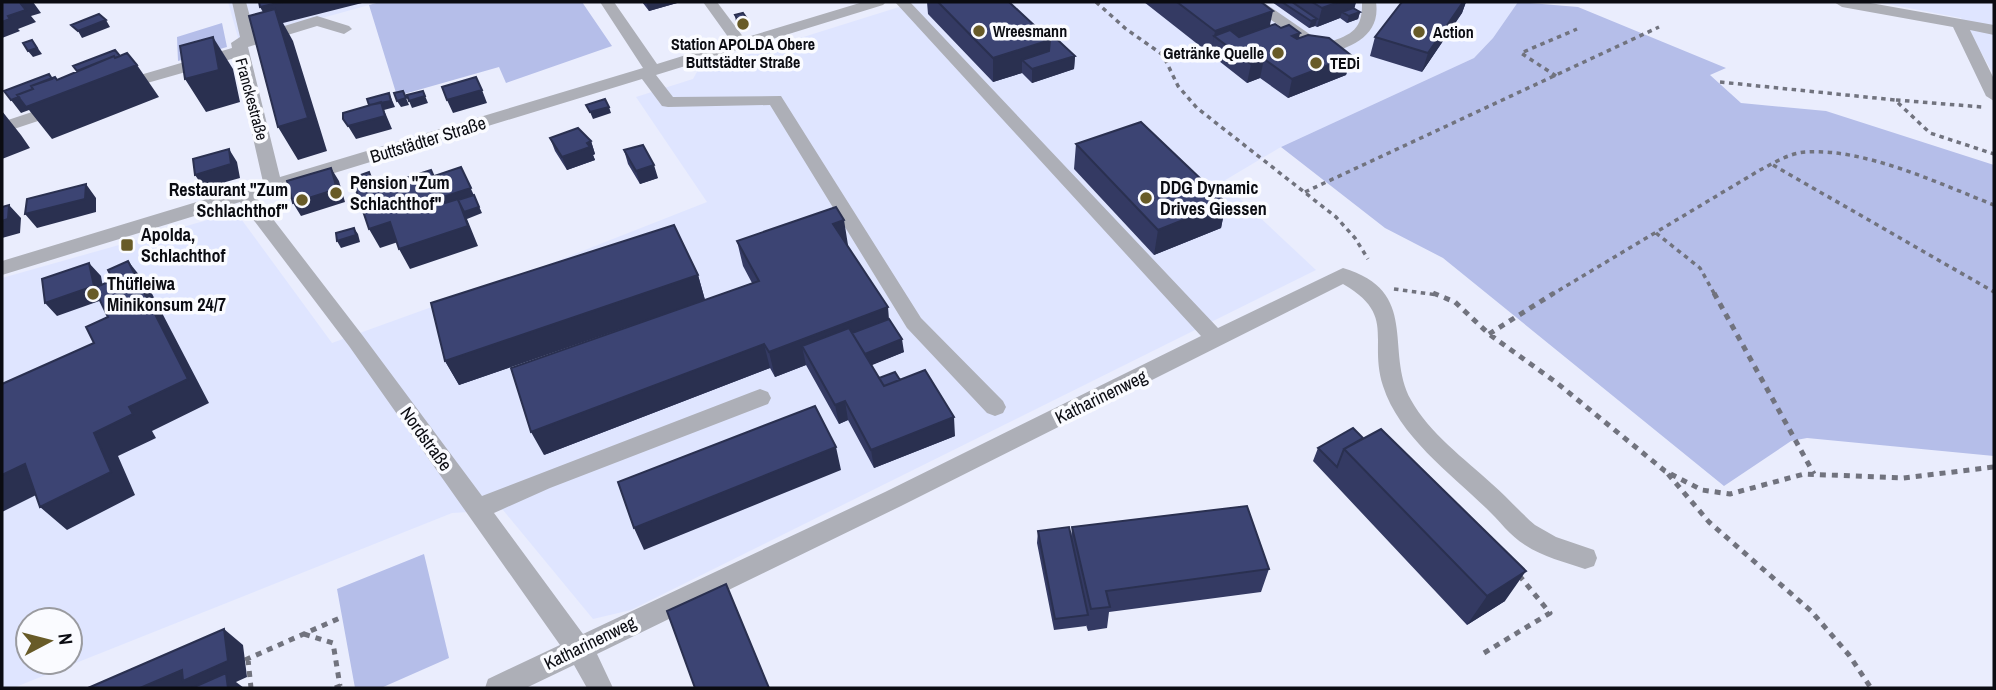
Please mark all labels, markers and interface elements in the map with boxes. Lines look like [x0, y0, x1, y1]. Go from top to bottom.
marker: Station APOLDA Obere Buttstädter Straße [735, 16, 751, 32]
place label: Wreesmann [993, 20, 1067, 42]
place label: Action [1433, 21, 1474, 43]
marker: Wreesmann [971, 23, 987, 39]
marker: Action [1411, 24, 1427, 40]
place label: Station APOLDA Obere Buttstädter Straße [671, 33, 815, 73]
place label: Getränke Quelle [1163, 42, 1264, 64]
marker: Getränke Quelle [1270, 45, 1286, 61]
place label: TEDi [1330, 52, 1360, 74]
street label: Franckestraße [230, 55, 274, 143]
marker: TEDi [1308, 55, 1324, 71]
street label: Buttstädter Straße [367, 110, 489, 169]
place label: Pension "Zum Schlachthof" [350, 170, 450, 216]
place label: DDG Dynamic Drives Giessen [1160, 175, 1267, 221]
place label: Restaurant "Zum Schlachthof" [169, 177, 288, 223]
marker: Pension "Zum Schlachthof" [328, 185, 344, 201]
marker: DDG Dynamic Drives Giessen [1138, 190, 1154, 206]
marker: Restaurant "Zum Schlachthof" [294, 192, 310, 208]
place label: Apolda, Schlachthof [141, 222, 226, 268]
marker: Apolda, Schlachthof [119, 237, 135, 253]
place label: Thüfleiwa Minikonsum 24/7 [107, 271, 226, 317]
marker: Thüfleiwa Minikonsum 24/7 [85, 286, 101, 302]
street label: Katharinenweg [1051, 363, 1152, 430]
street label: Nordstraße [395, 401, 458, 476]
north arrow [14, 606, 84, 676]
street label: Katharinenweg [540, 609, 641, 676]
text: N [52, 632, 79, 646]

